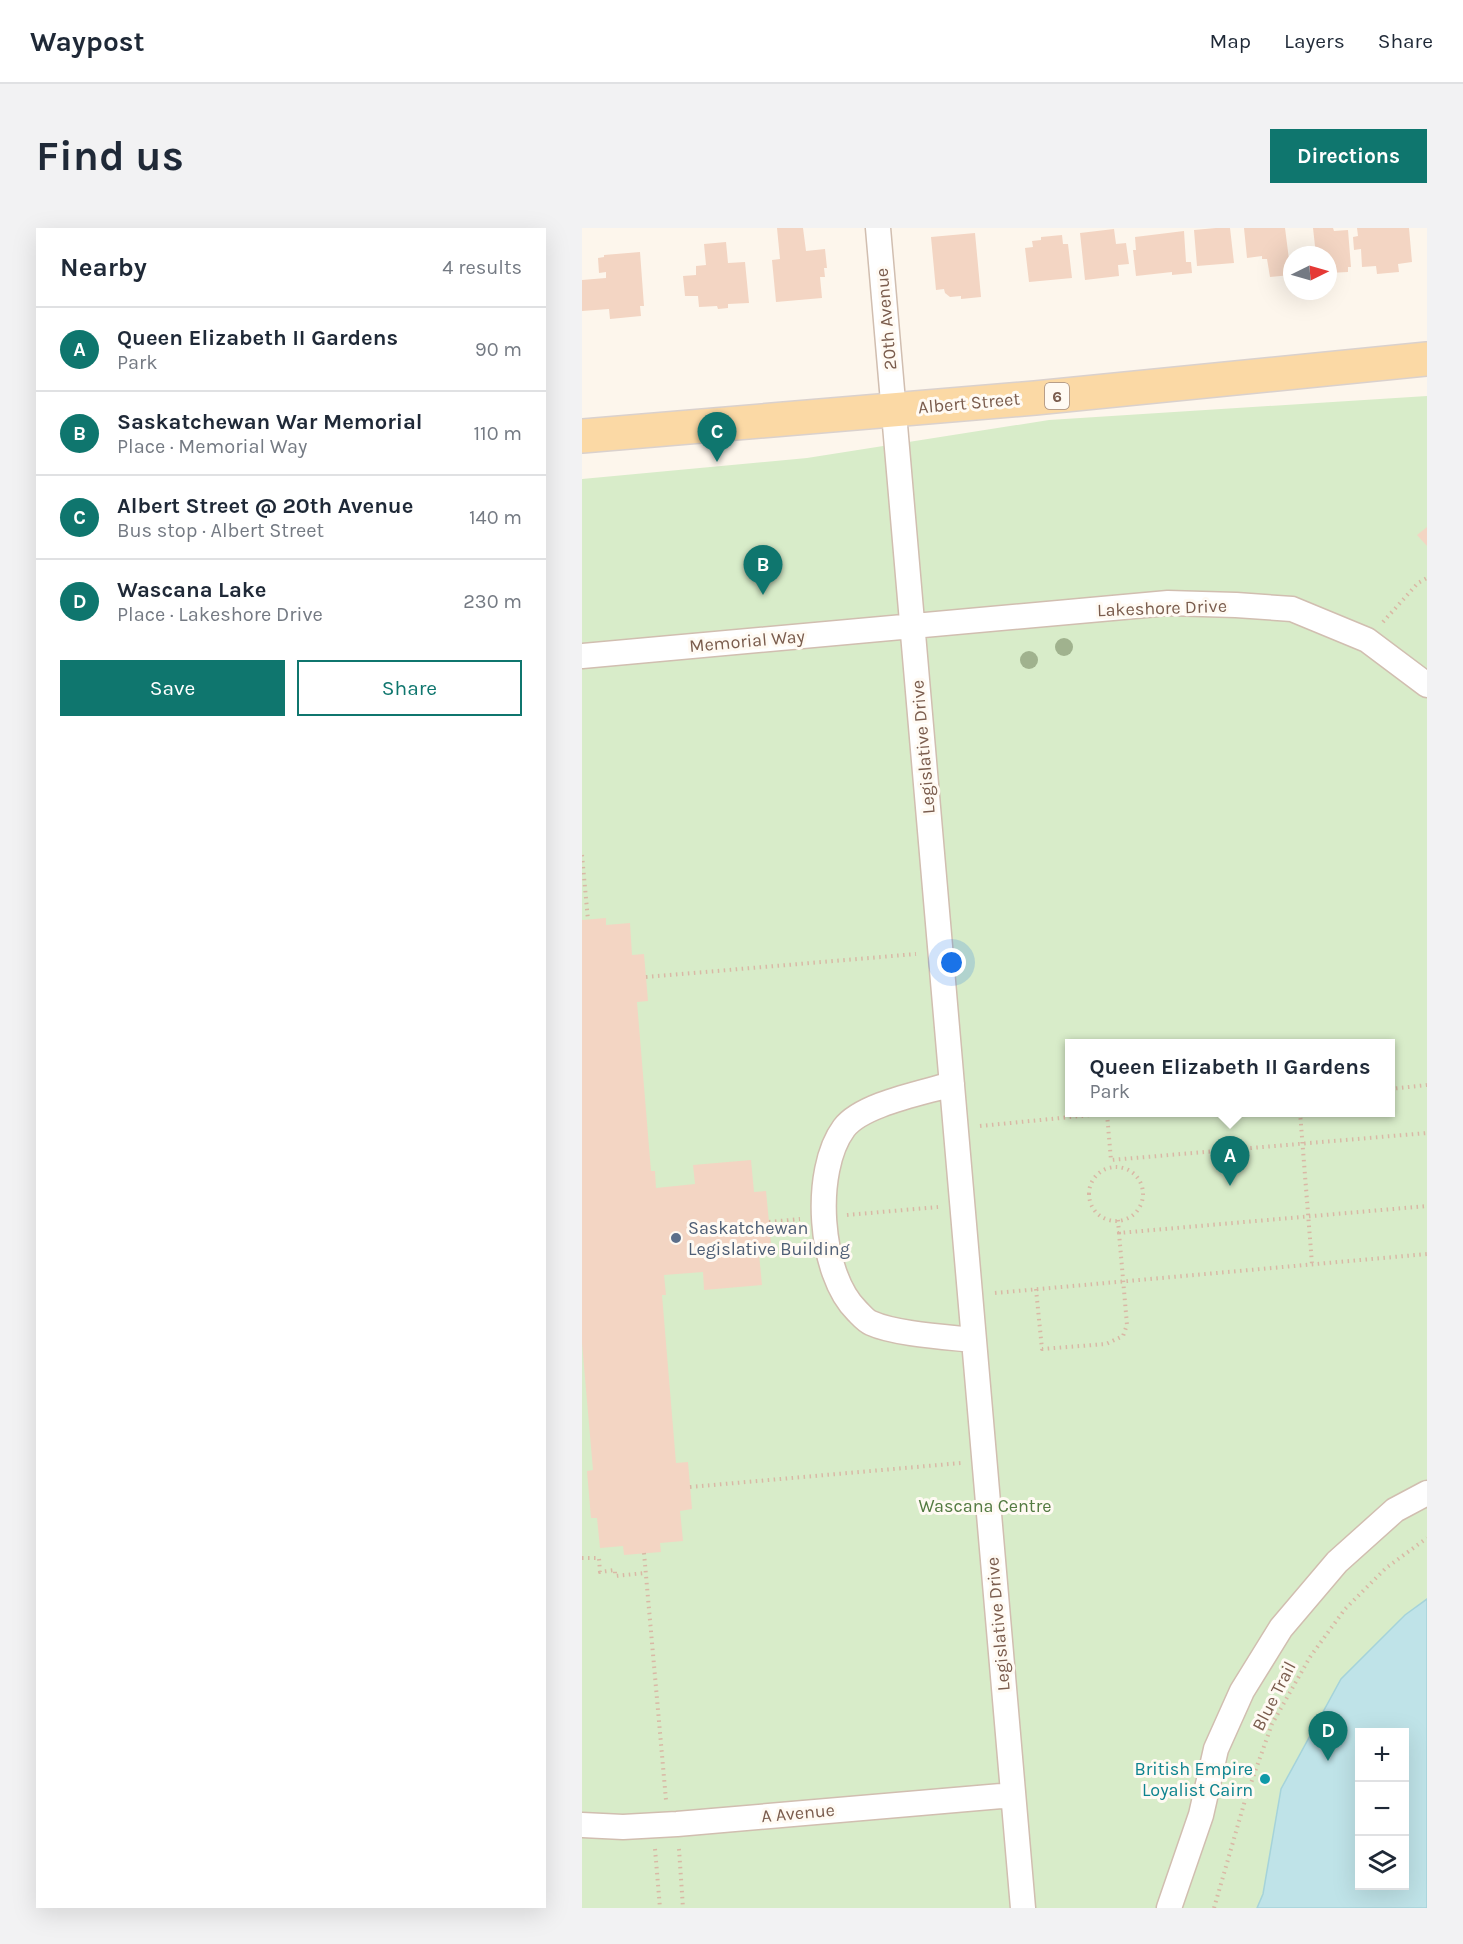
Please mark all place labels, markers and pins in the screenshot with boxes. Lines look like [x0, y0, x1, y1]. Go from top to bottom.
pin: C [698, 412, 736, 462]
pin: B [744, 546, 783, 595]
pin: A [1210, 1136, 1250, 1186]
place label: Saskatchewan Legislative Building [688, 1217, 850, 1260]
marker: Saskatchewan Legislative Building [669, 1231, 683, 1245]
pin: D [1308, 1712, 1348, 1761]
place label: British Empire Loyalist Cairn [1135, 1758, 1253, 1801]
marker: British Empire Loyalist Cairn [1258, 1772, 1272, 1786]

